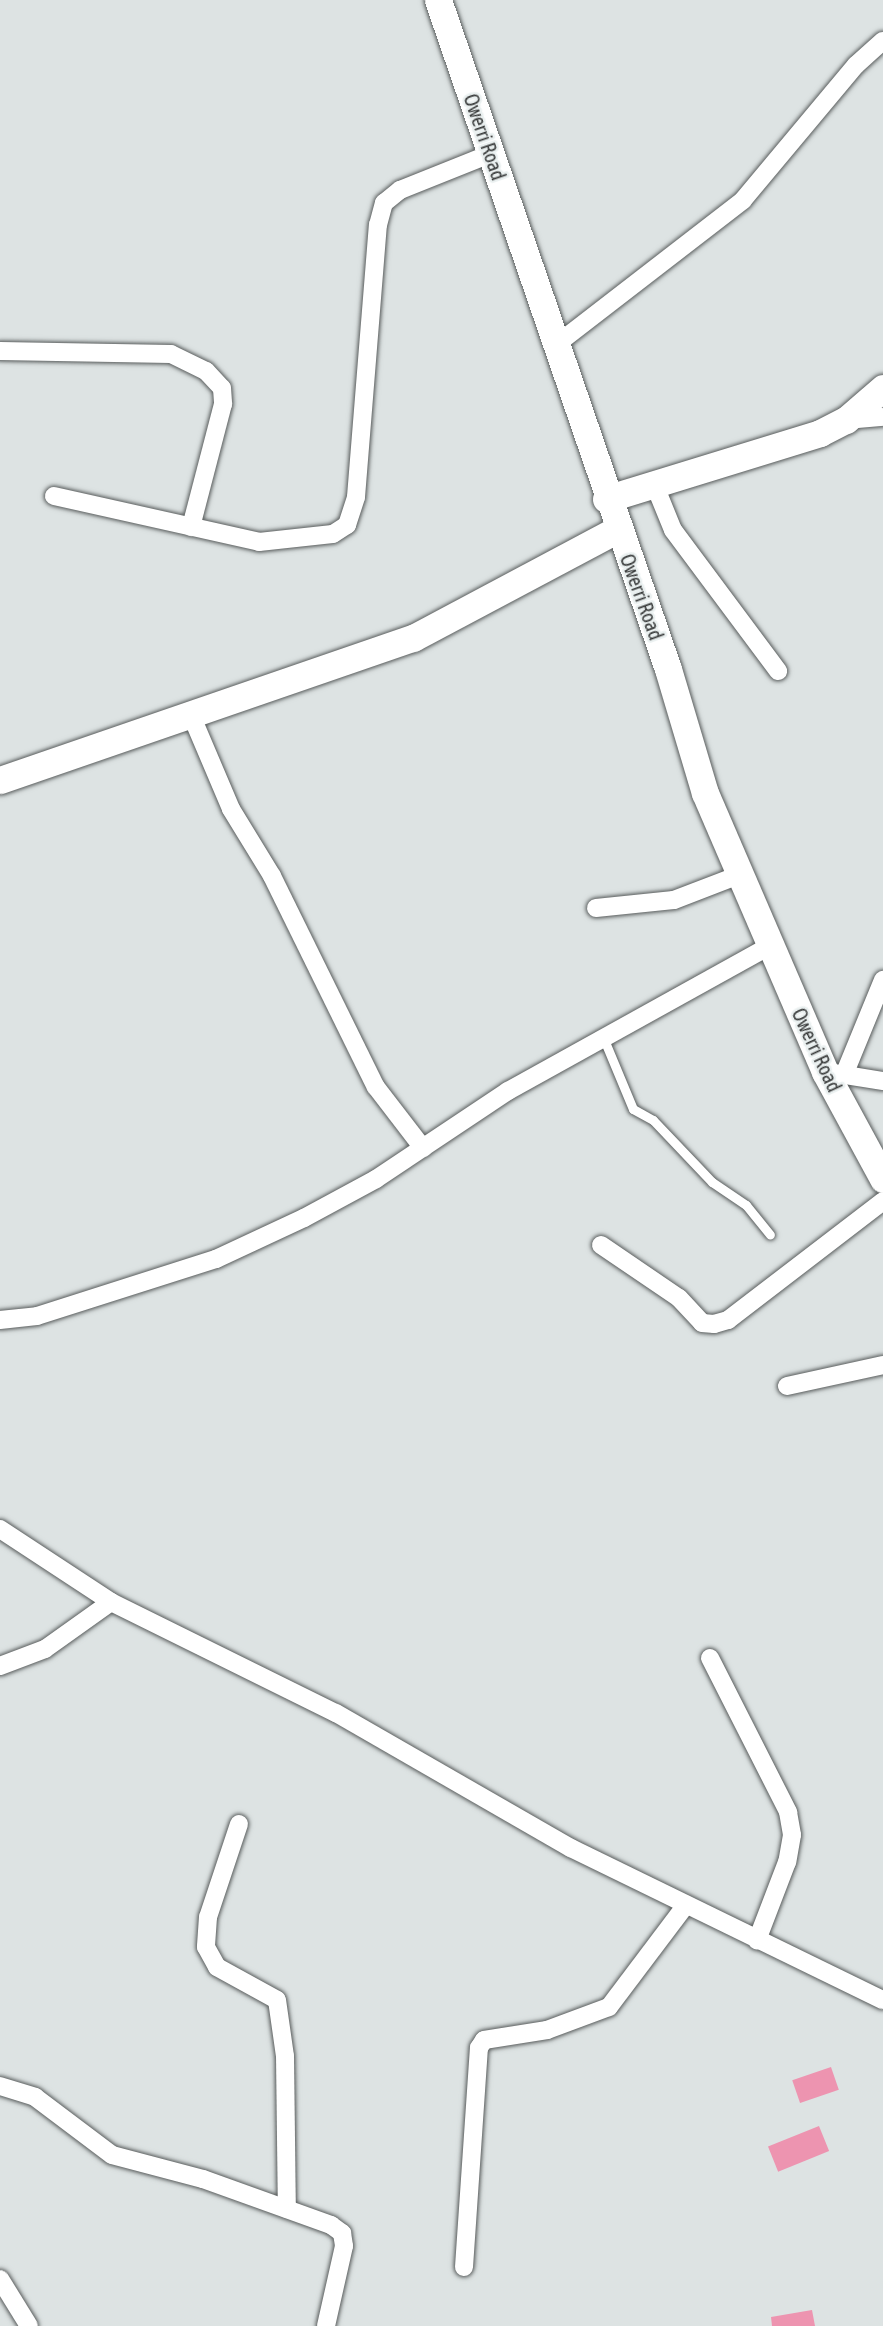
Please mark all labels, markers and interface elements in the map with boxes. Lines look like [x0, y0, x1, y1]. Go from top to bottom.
street label: Owerri Road [459, 91, 511, 183]
street label: Owerri Road [615, 551, 669, 643]
street label: Owerri Road [787, 1004, 847, 1096]

